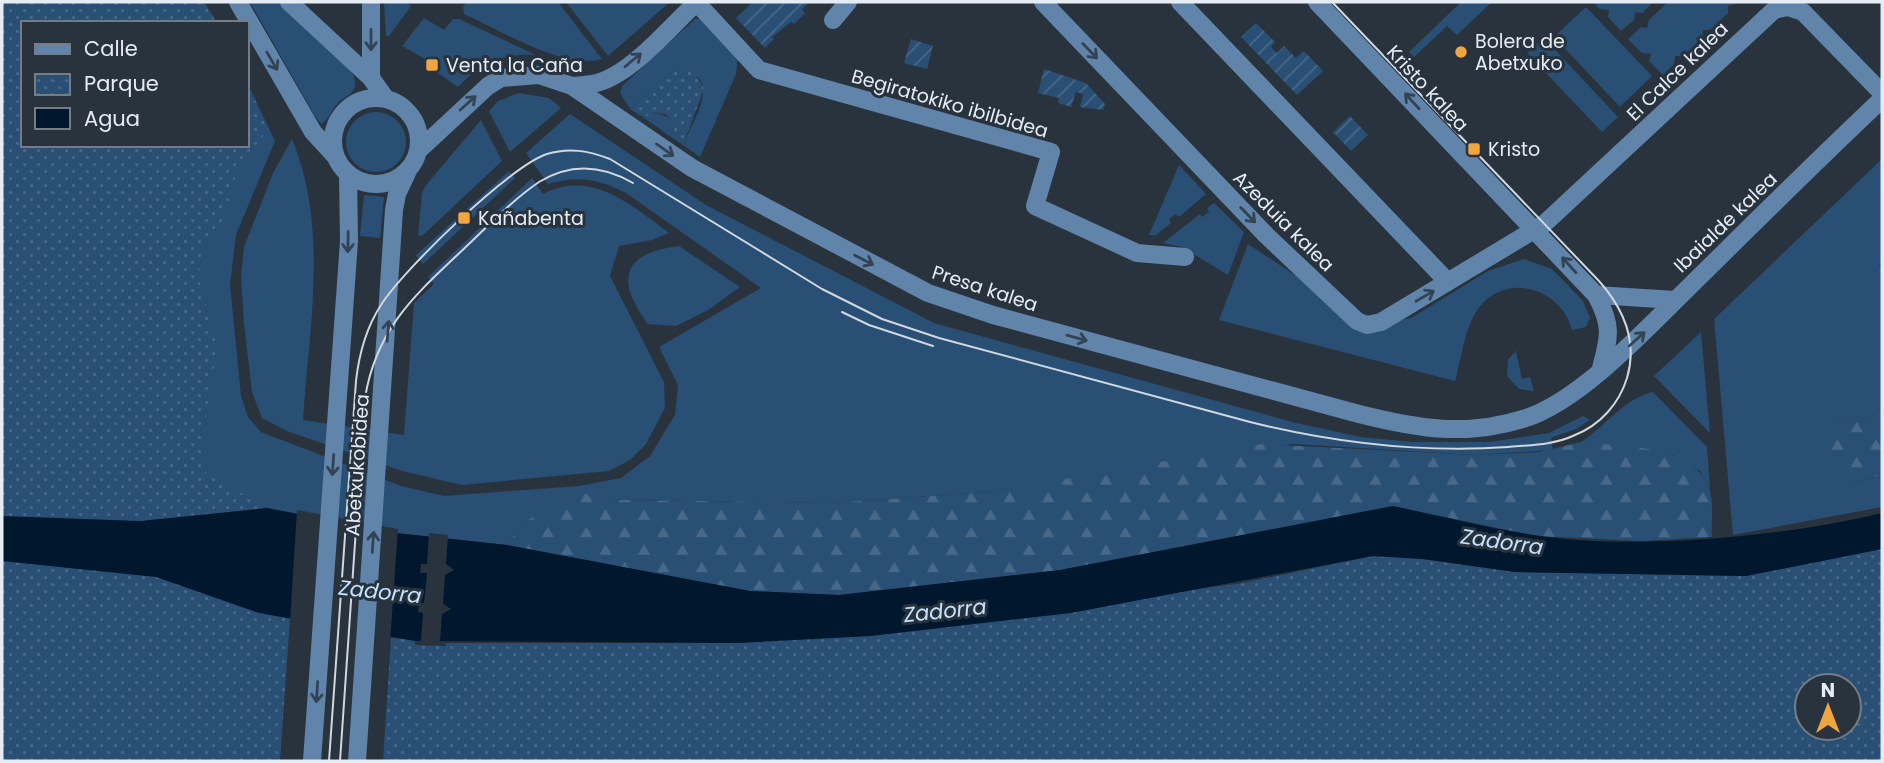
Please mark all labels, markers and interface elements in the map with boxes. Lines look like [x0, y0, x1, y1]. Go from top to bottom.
street label: El Calce kalea [1620, 16, 1734, 127]
legend [21, 21, 248, 147]
one-way arrow [364, 28, 378, 51]
place label: Bolera de Abetxuko [1475, 28, 1565, 77]
text: Calle [84, 34, 138, 63]
street label: Kristo kalea [1381, 39, 1475, 137]
one-way arrow [1082, 42, 1099, 59]
marker: Bolera de Abetxuko [1453, 44, 1469, 60]
one-way arrow [266, 50, 279, 71]
place label: Venta la Caña [446, 52, 583, 79]
one-way arrow [624, 52, 642, 68]
marker: Venta la Caña [424, 57, 440, 73]
street label: Begiratokiko ibilbidea [848, 62, 1051, 144]
text: Parque [84, 69, 159, 98]
one-way arrow [1403, 93, 1420, 110]
one-way arrow [459, 95, 477, 111]
text: Agua [84, 104, 140, 133]
place label: Kristo [1488, 136, 1540, 163]
marker: Kristo [1466, 141, 1482, 157]
one-way arrow [655, 143, 674, 157]
street label: Azeduia kalea [1227, 165, 1340, 278]
street label: Ibaialde kalea [1668, 166, 1783, 279]
place label: Kañabenta [478, 205, 584, 232]
one-way arrow [1239, 207, 1256, 224]
marker: Kañabenta [456, 210, 472, 226]
one-way arrow [341, 231, 355, 254]
one-way arrow [853, 254, 874, 267]
one-way arrow [1561, 256, 1577, 274]
street label: Presa kalea [929, 259, 1041, 318]
one-way arrow [1414, 289, 1434, 303]
one-way arrow [382, 320, 395, 342]
one-way arrow [1628, 331, 1646, 347]
one-way arrow [1066, 333, 1088, 346]
street label: Abetxukobidea [339, 393, 376, 537]
one-way arrow [326, 453, 339, 476]
water label: Zadorra [1458, 521, 1545, 562]
one-way arrow [367, 531, 380, 554]
water label: Zadorra [336, 573, 423, 610]
water label: Zadorra [901, 592, 988, 629]
north arrow [1793, 672, 1863, 742]
text: N [1821, 677, 1835, 704]
one-way arrow [310, 680, 323, 703]

